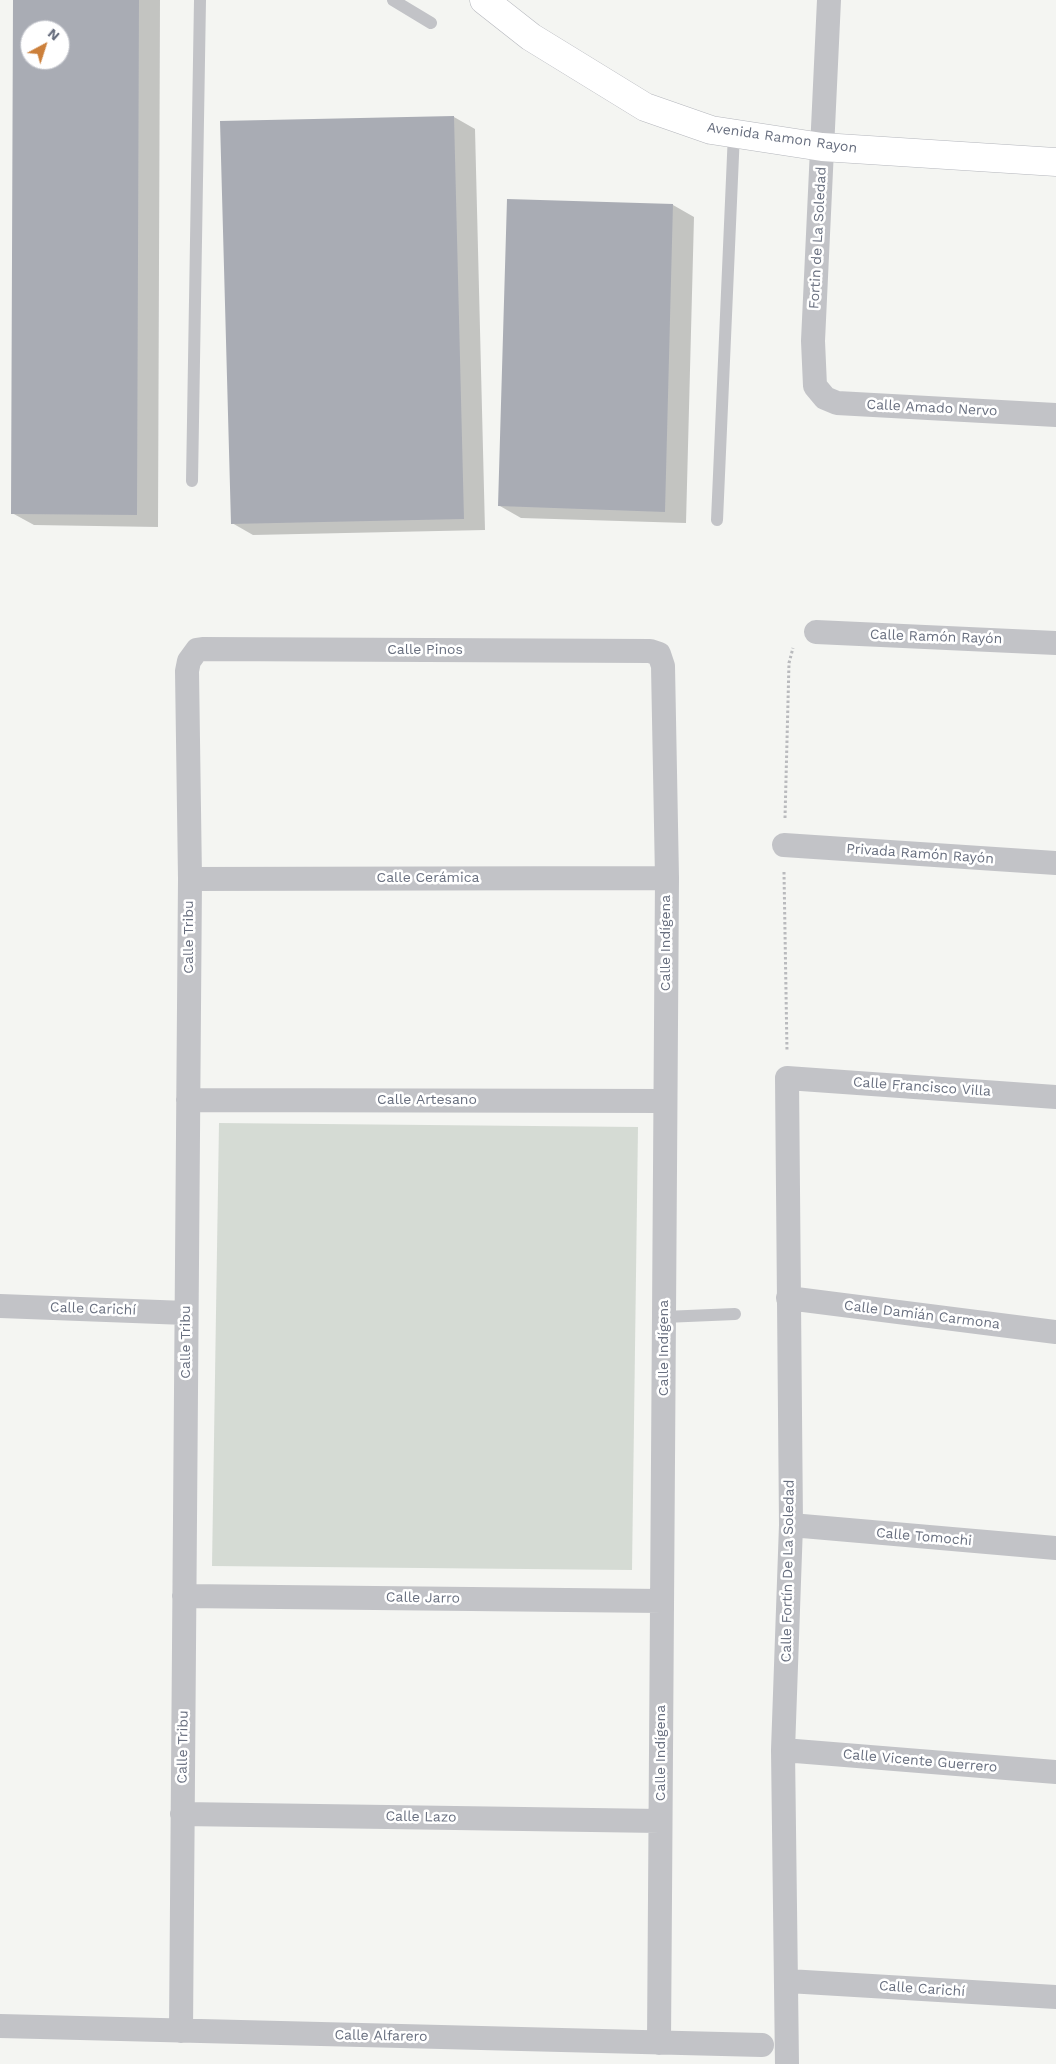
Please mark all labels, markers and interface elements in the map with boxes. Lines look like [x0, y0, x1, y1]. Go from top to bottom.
north arrow [20, 20, 70, 70]
text: N [45, 25, 63, 44]
street label: Avenida Ramon Rayon [706, 119, 858, 157]
street label: Fortin de La Soledad [806, 166, 830, 310]
street label: Calle Amado Nervo [866, 396, 998, 420]
street label: Calle Ramón Rayón [870, 626, 1002, 648]
street label: Calle Pinos [387, 642, 463, 658]
street label: Privada Ramón Rayón [846, 840, 994, 868]
street label: Calle Cerámica [377, 870, 479, 886]
street label: Calle Indígena [658, 895, 674, 991]
street label: Calle Tribu [181, 900, 197, 974]
street label: Calle Francisco Villa [852, 1074, 992, 1100]
street label: Calle Artesano [377, 1092, 477, 1108]
street label: Calle Damián Carmona [843, 1297, 1001, 1333]
street label: Calle Carichí [50, 1299, 136, 1319]
street label: Calle Indígena [656, 1300, 672, 1396]
street label: Calle Tribu [178, 1305, 194, 1379]
street label: Calle Fortín De La Soledad [778, 1480, 798, 1662]
street label: Calle Tomochi [875, 1524, 973, 1550]
street label: Calle Jarro [386, 1589, 460, 1607]
street label: Calle Indígena [653, 1705, 669, 1801]
street label: Calle Tribu [174, 1710, 192, 1784]
street label: Calle Vicente Guerrero [842, 1746, 998, 1776]
street label: Calle Lazo [385, 1808, 457, 1826]
street label: Calle Carichí [878, 1978, 966, 2000]
street label: Calle Alfarero [334, 2027, 428, 2045]

